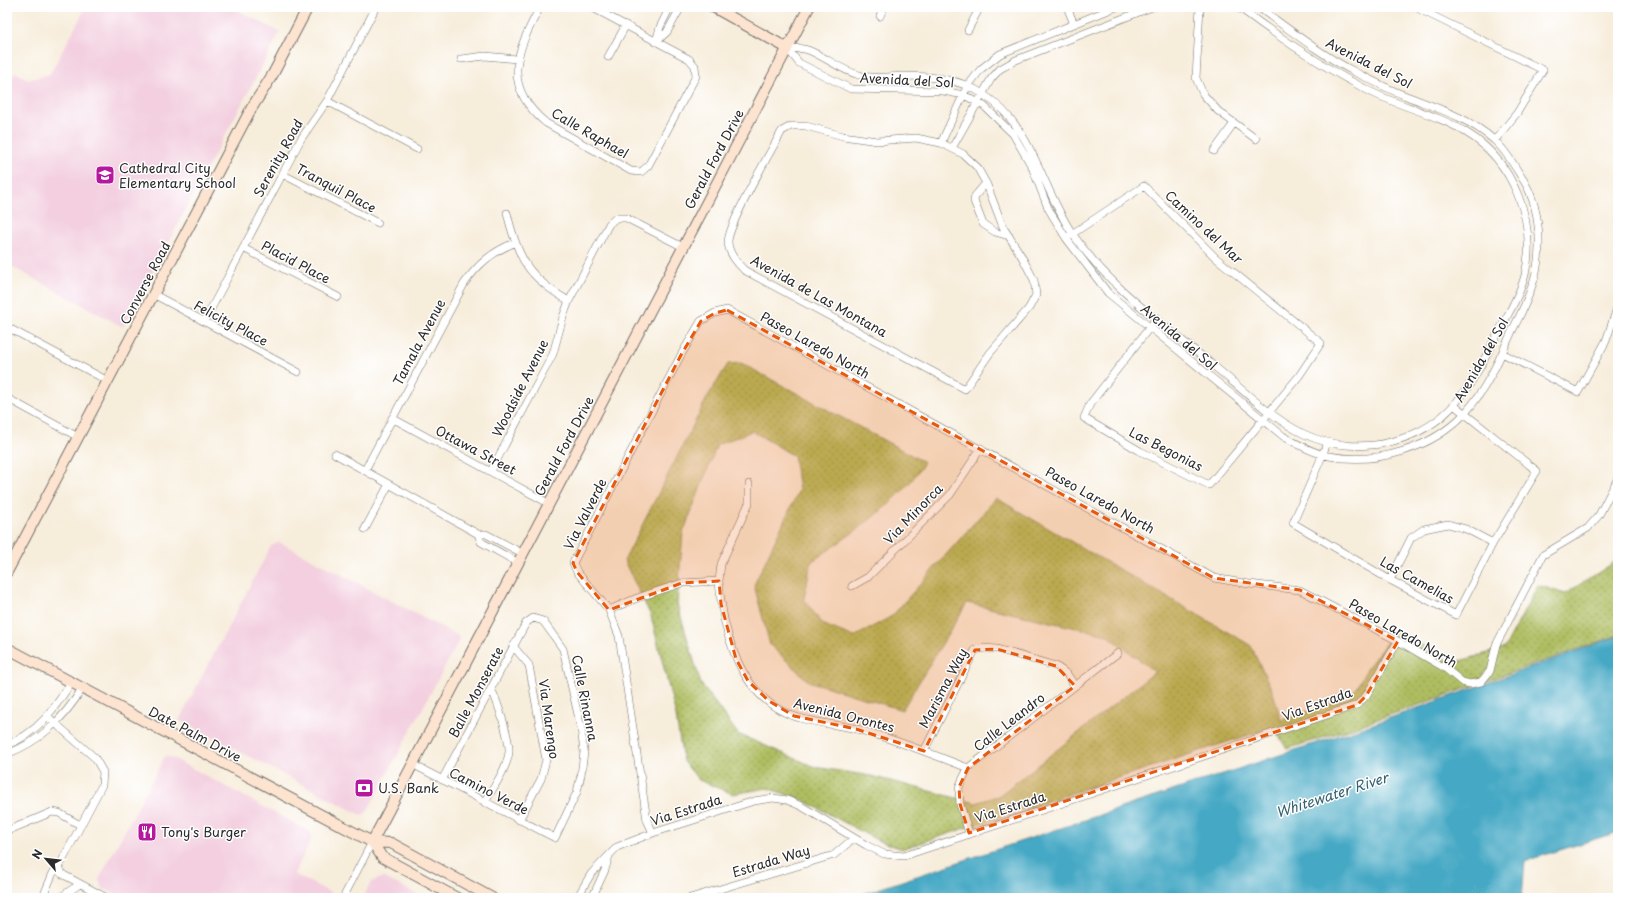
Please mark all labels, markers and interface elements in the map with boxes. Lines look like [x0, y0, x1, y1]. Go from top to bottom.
street label: Avenida del Sol [1323, 33, 1416, 92]
street label: Avenida del Sol [859, 68, 955, 91]
street label: Calle Raphael [548, 103, 632, 162]
street label: Gerald Ford Drive [679, 105, 748, 212]
street label: Serenity Road [248, 115, 307, 200]
place label: Cathedral City Elementary School [119, 158, 236, 192]
street label: Tranquil Place [293, 159, 380, 217]
school or university icon: Cathedral City Elementary School [94, 164, 116, 186]
street label: Camino del Mar [1161, 185, 1248, 268]
street label: Placid Place [258, 235, 334, 288]
street label: Converse Road [115, 238, 174, 328]
street label: Avenida de Las Montana [748, 250, 892, 341]
street label: Felicity Place [191, 295, 272, 350]
street label: Tamala Avenue [388, 295, 449, 388]
street label: Avenida del Sol [1137, 299, 1222, 374]
street label: Paseo Laredo North [757, 307, 873, 383]
street label: Avenida del Sol [1449, 314, 1512, 405]
street label: Woodside Avenue [487, 336, 552, 440]
street label: Gerald Ford Drive [529, 392, 598, 499]
street label: Ottawa Street [432, 420, 520, 479]
street label: Las Begonias [1126, 422, 1206, 475]
street label: Paseo Laredo North [1042, 462, 1158, 538]
street label: Via Valverde [558, 475, 611, 553]
street label: Via Minorca [879, 479, 947, 548]
street label: Las Camelias [1377, 551, 1458, 608]
street label: Paseo Laredo North [1345, 594, 1461, 671]
street label: Balle Monserate [444, 643, 508, 741]
street label: Marisma Way [914, 644, 972, 731]
street label: Calle Rinanna [568, 653, 603, 743]
street label: Via Marengo [534, 678, 565, 760]
street label: Via Estrada [1279, 682, 1355, 725]
street label: Calle Leandro [969, 688, 1048, 756]
street label: Avenida Orontes [792, 693, 897, 736]
street label: Date Palm Drive [146, 701, 245, 766]
street label: Camino Verde [446, 762, 532, 819]
water label: Whitewater River [1273, 766, 1392, 823]
bank icon: U.S. Bank [353, 777, 375, 799]
place label: U.S. Bank [378, 778, 439, 797]
street label: Via Estrada [972, 786, 1049, 827]
street label: Via Estrada [648, 789, 725, 830]
restaurant icon: Tony's Burger [136, 821, 158, 843]
place label: Tony's Burger [161, 822, 247, 841]
north arrow [26, 839, 66, 879]
street label: Estrada Way [730, 840, 812, 881]
text: N [27, 846, 46, 862]

